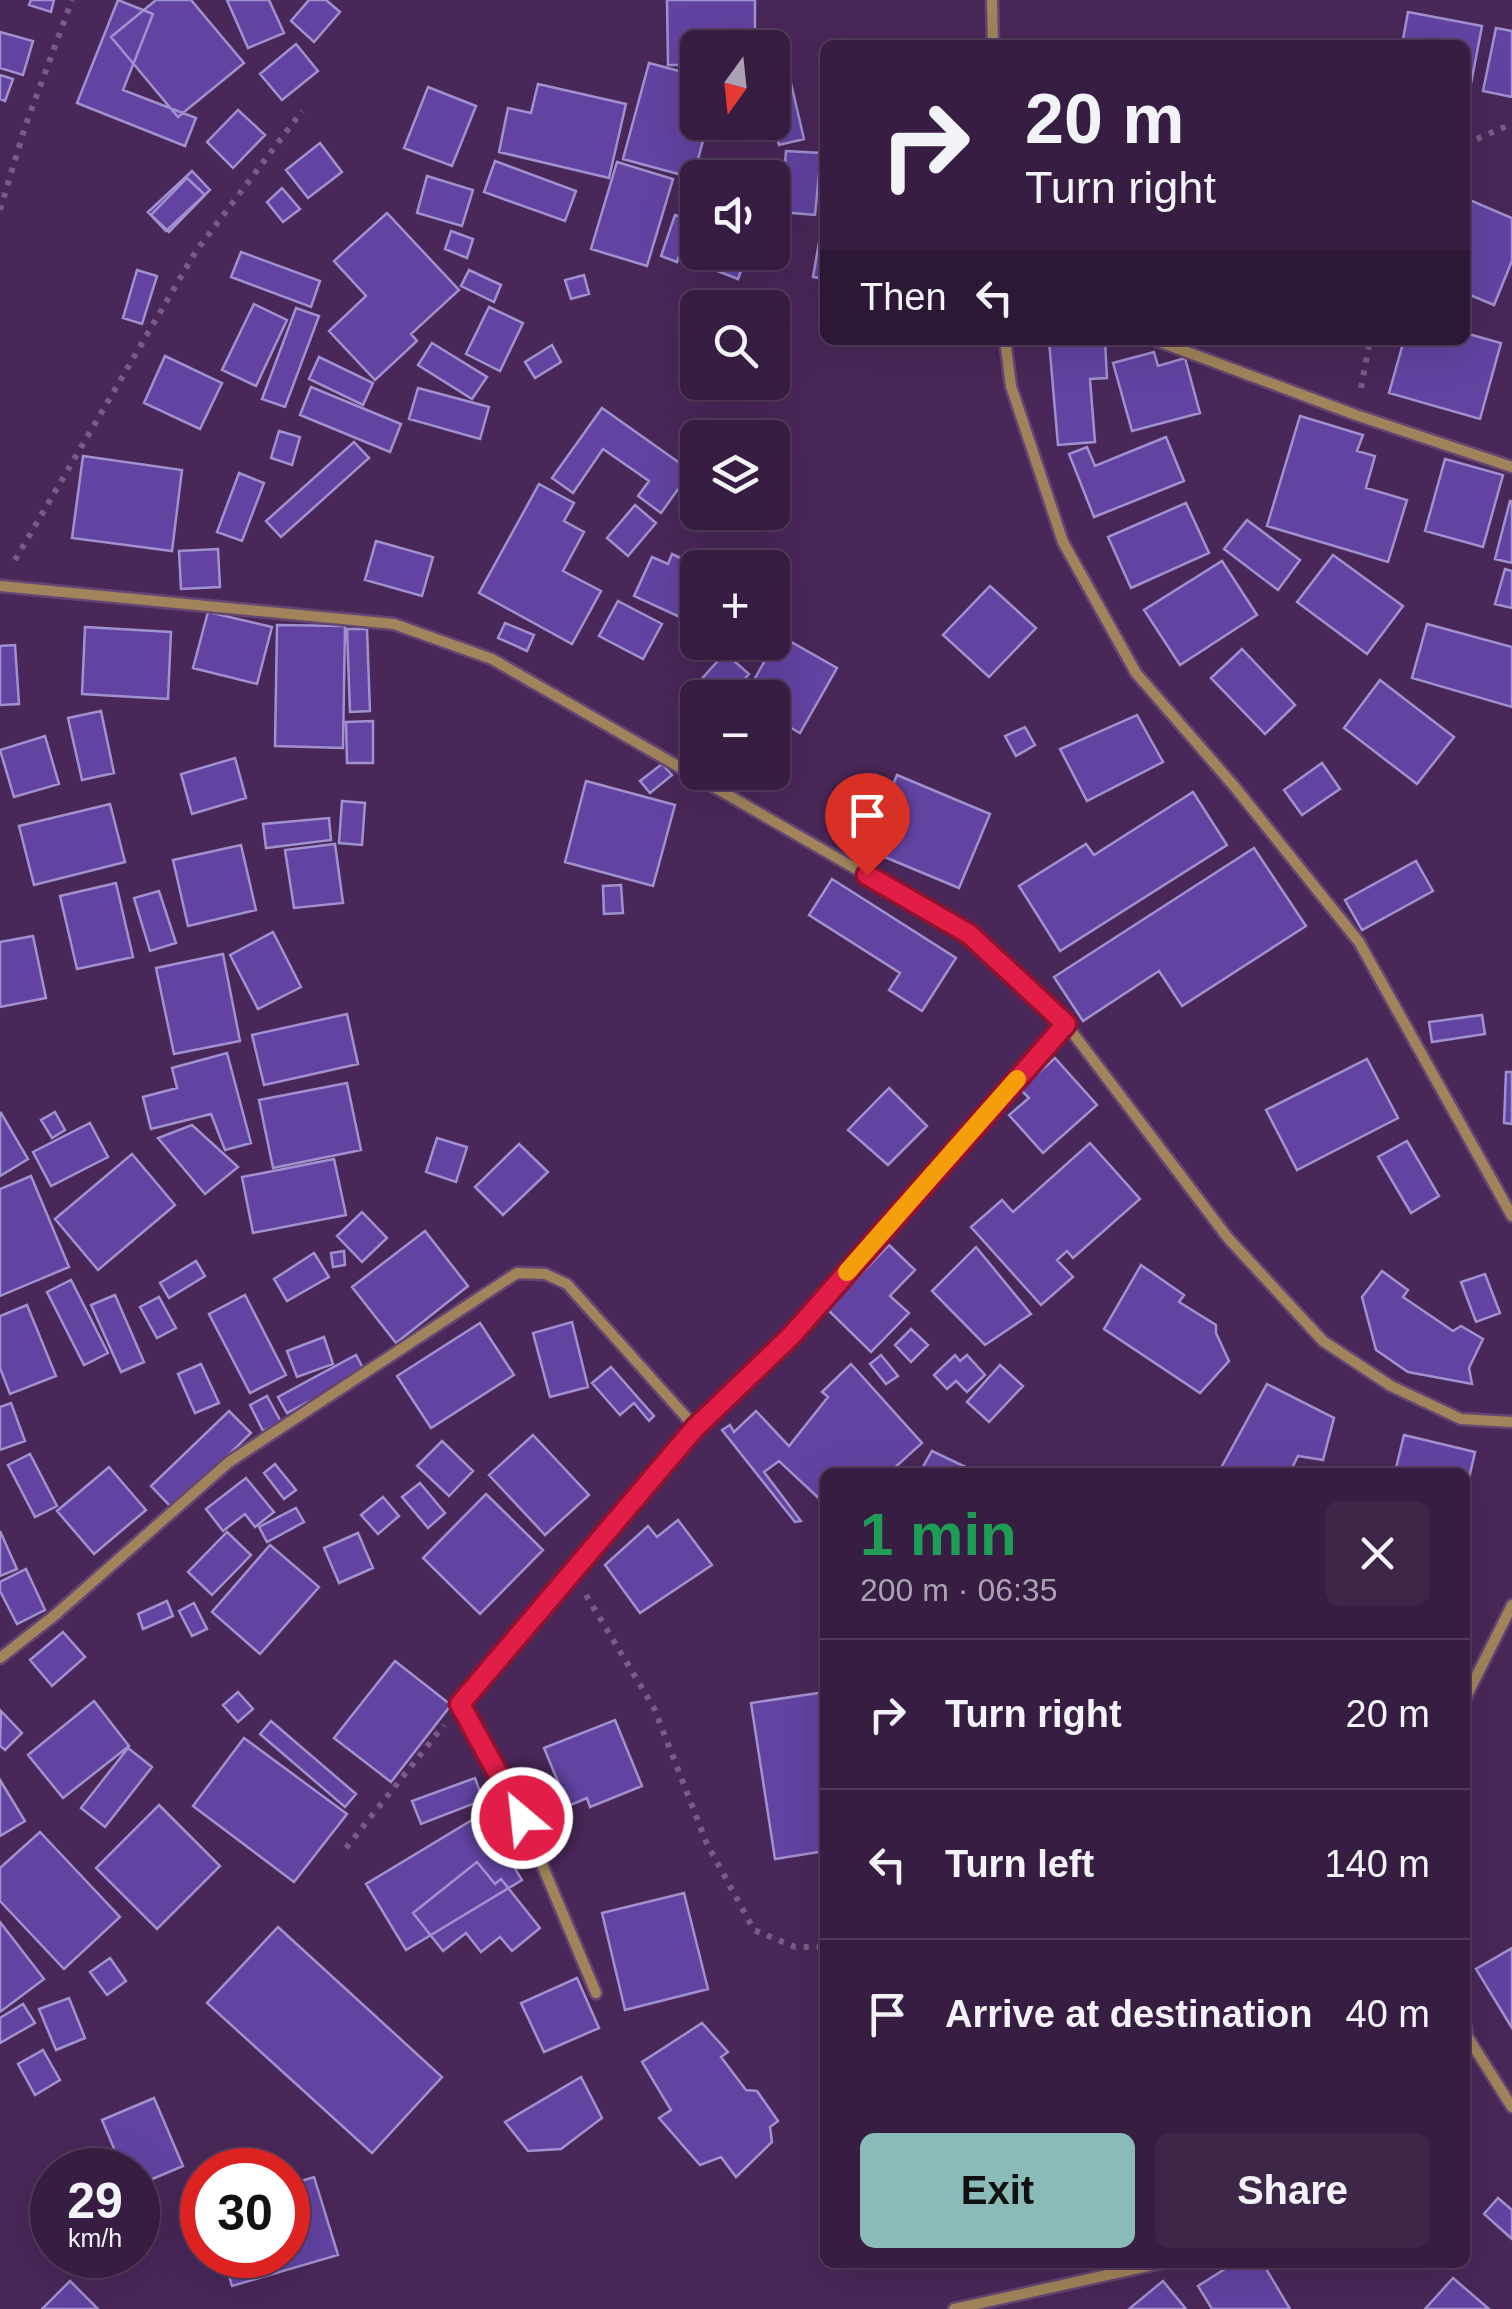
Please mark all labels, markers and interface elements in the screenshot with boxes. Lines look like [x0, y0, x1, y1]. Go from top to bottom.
north arrow [680, 30, 790, 140]
map controls [680, 30, 790, 790]
icon: right [860, 80, 990, 210]
text: 20 m [1025, 80, 1185, 158]
button: sound [680, 160, 790, 270]
text: Turn right [1025, 162, 1216, 213]
icon: left [967, 270, 1022, 325]
text: Then [860, 276, 947, 318]
button: search [680, 290, 790, 400]
button: layers [680, 420, 790, 530]
button: + [680, 550, 790, 660]
button: − [680, 680, 790, 790]
pin [825, 773, 910, 876]
icon: arrive [840, 788, 895, 843]
text: 1 min [860, 1501, 1017, 1568]
button: close [1325, 1501, 1430, 1606]
text: 200 m · 06:35 [860, 1572, 1057, 1608]
icon: right [860, 1687, 915, 1742]
text: Turn right [945, 1693, 1122, 1735]
text: 20 m [1346, 1693, 1430, 1735]
position arrow [470, 1766, 574, 1870]
icon: left [860, 1837, 915, 1892]
text: Turn left [945, 1843, 1094, 1885]
text: 140 m [1324, 1843, 1430, 1885]
icon: arrive [860, 1987, 915, 2042]
text: Arrive at destination [945, 1993, 1312, 2035]
text: 40 m [1346, 1993, 1430, 2035]
button: Exit [860, 2133, 1135, 2248]
button: Share [1155, 2133, 1430, 2248]
speed limit sign: 30 [180, 2148, 310, 2278]
text: 29 [67, 2173, 123, 2229]
text: km/h [68, 2224, 122, 2252]

